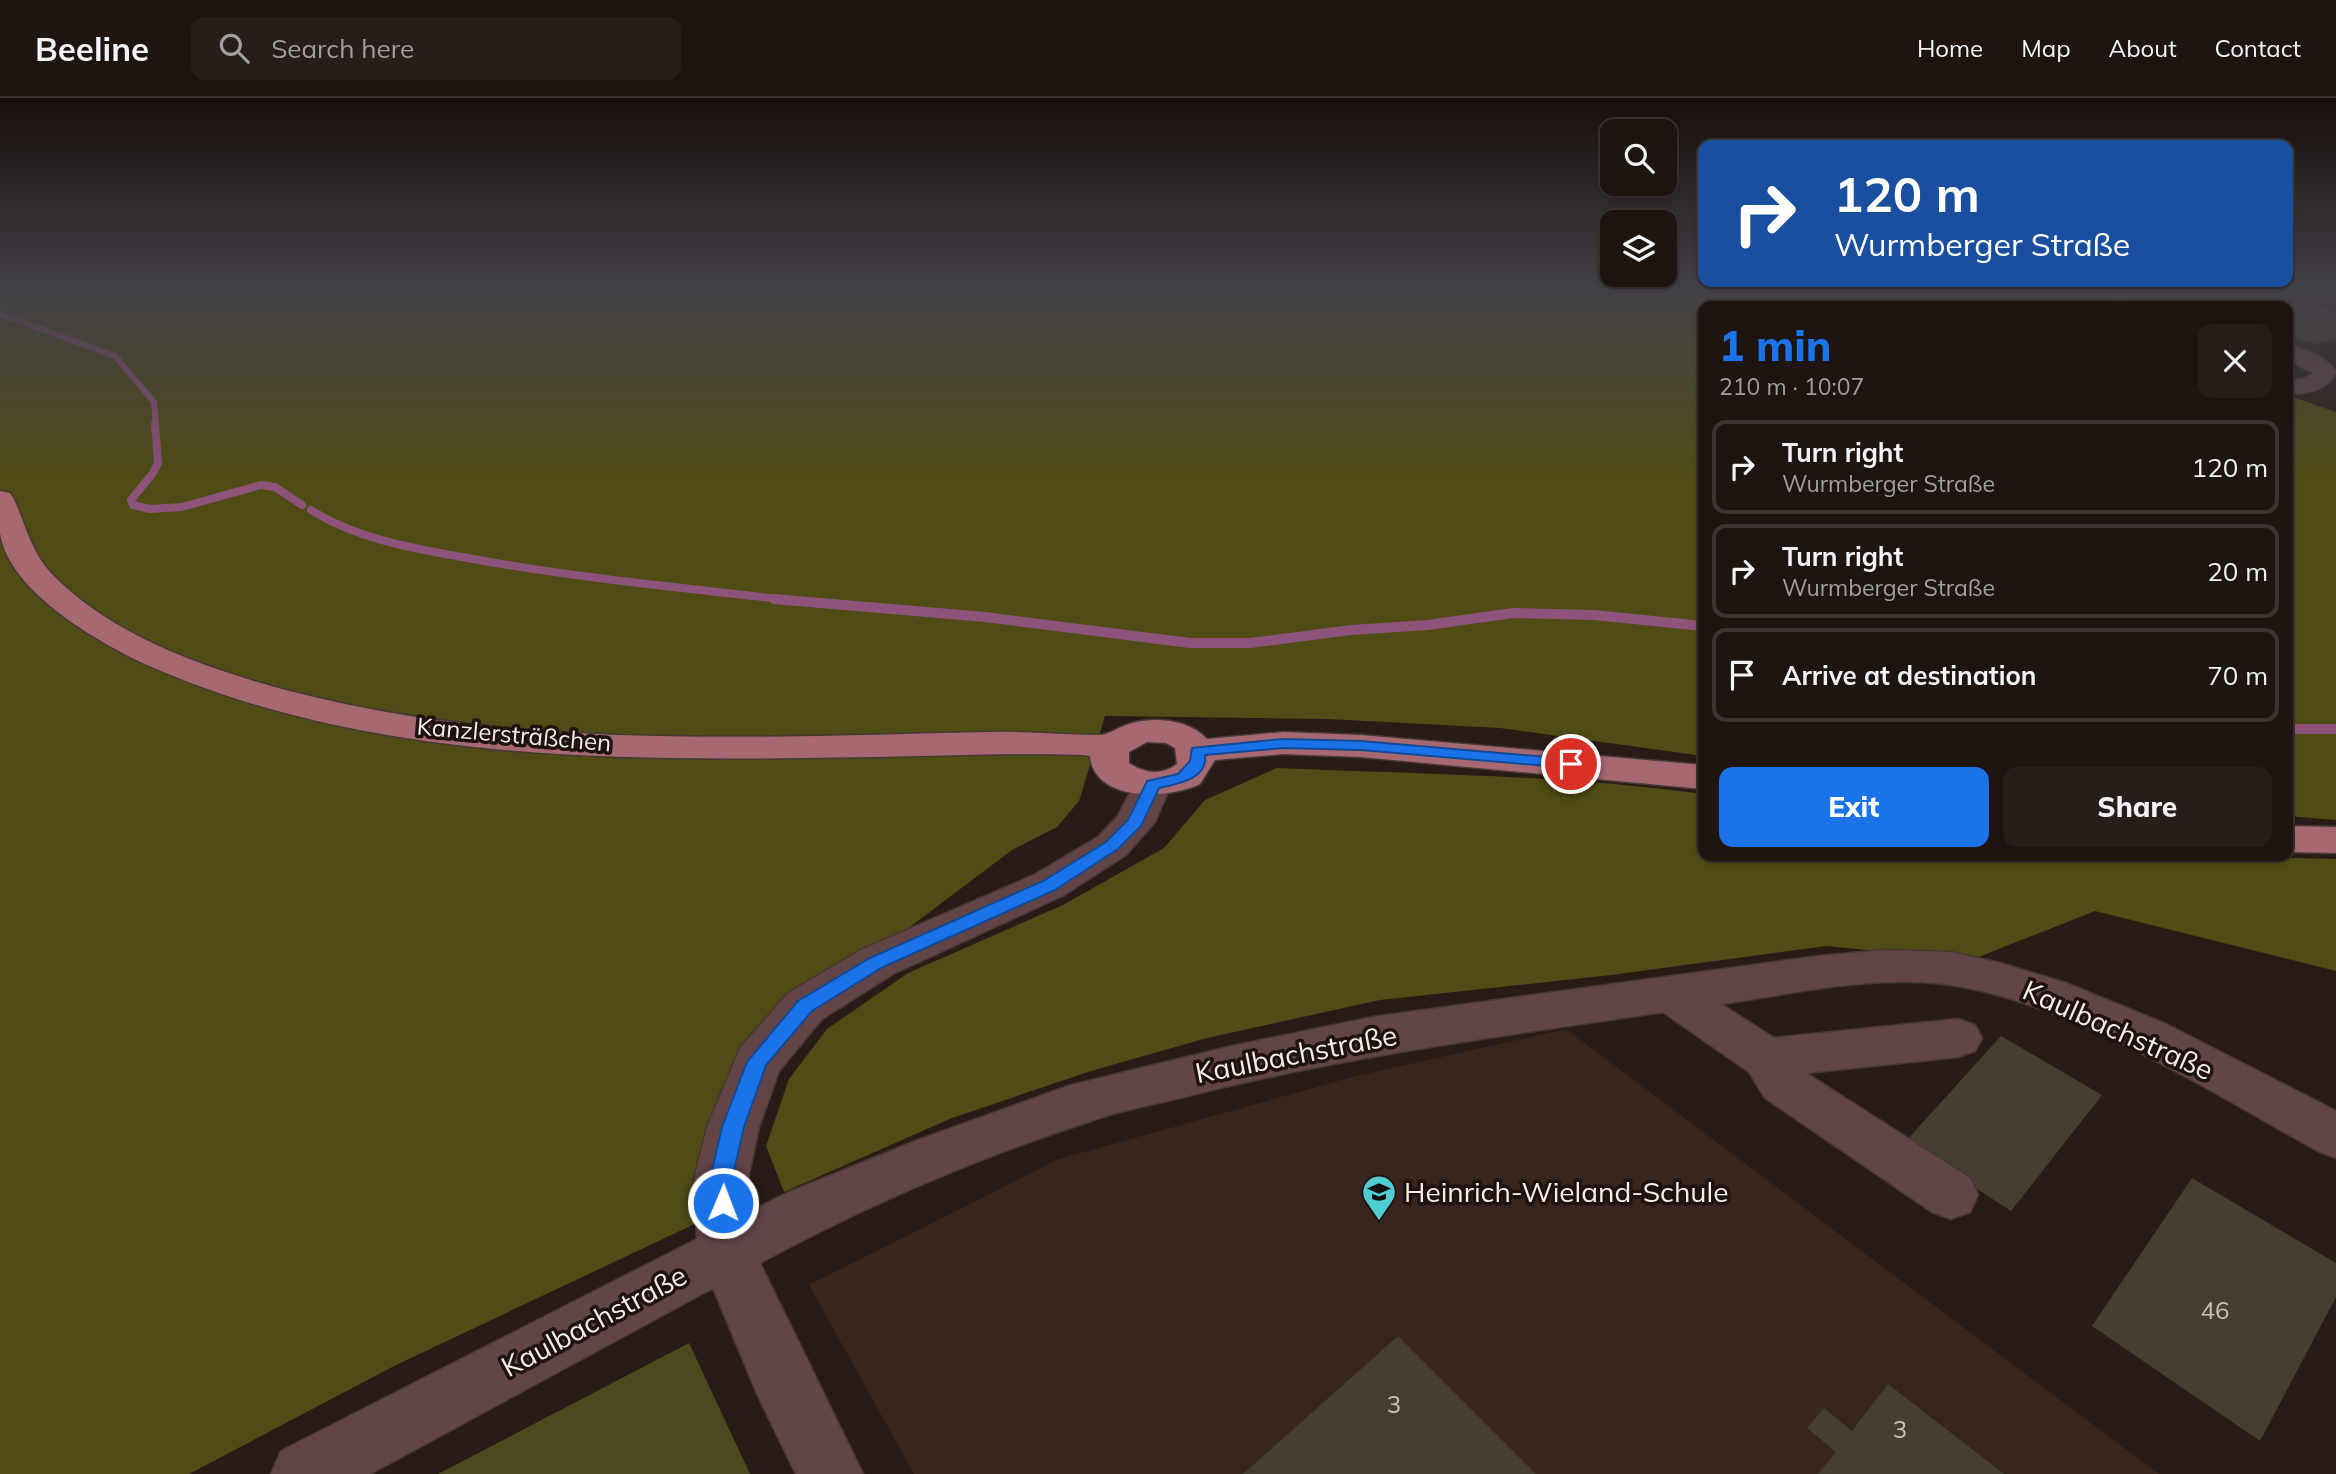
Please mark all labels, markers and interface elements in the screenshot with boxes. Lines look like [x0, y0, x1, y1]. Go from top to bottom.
search box [191, 17, 681, 80]
text: Beeline [35, 28, 149, 69]
icon: search [215, 29, 253, 67]
text: Search here [271, 32, 414, 65]
text: Home [1917, 33, 1983, 63]
text: Map [2021, 33, 2071, 63]
text: About [2109, 33, 2177, 63]
text: Contact [2215, 33, 2301, 63]
map controls [1600, 119, 1677, 287]
button: search [1600, 119, 1677, 196]
text: 120 m [1834, 163, 1980, 224]
icon: right [1719, 168, 1810, 259]
button: layers [1600, 210, 1677, 287]
text: Wurmberger Straße [1834, 224, 2130, 264]
text: 1 min [1719, 319, 1832, 372]
button: close [2198, 324, 2272, 398]
text: 210 m · 10:07 [1719, 372, 1864, 401]
text: Turn right [1782, 436, 1903, 469]
icon: right [1723, 448, 1761, 486]
text: 120 m [2192, 451, 2268, 484]
text: Wurmberger Straße [1782, 469, 1995, 498]
text: Turn right [1782, 540, 1903, 573]
icon: right [1723, 552, 1761, 590]
text: 20 m [2207, 555, 2268, 588]
text: Wurmberger Straße [1782, 573, 1995, 602]
icon: arrive [1723, 656, 1761, 694]
text: Arrive at destination [1782, 659, 2037, 692]
text: 70 m [2207, 659, 2268, 692]
street label: Kanzlersträßchen [416, 711, 613, 757]
pin [1541, 734, 1601, 794]
icon: arrive [1552, 745, 1590, 783]
button: Exit [1719, 767, 1989, 847]
button: Share [2003, 767, 2272, 847]
street label: Kaulbachstraße [2018, 972, 2219, 1087]
street label: Kaulbachstraße [1192, 1017, 1400, 1090]
position arrow [686, 1166, 760, 1240]
school or university icon: Heinrich-Wieland-Schule [1360, 1173, 1398, 1222]
place label: Heinrich-Wieland-Schule [1404, 1174, 1728, 1209]
street label: Kaulbachstraße [495, 1257, 692, 1384]
house number: 46 [2201, 1295, 2229, 1325]
house number: 3 [1387, 1389, 1401, 1419]
house number: 3 [1893, 1414, 1907, 1444]

